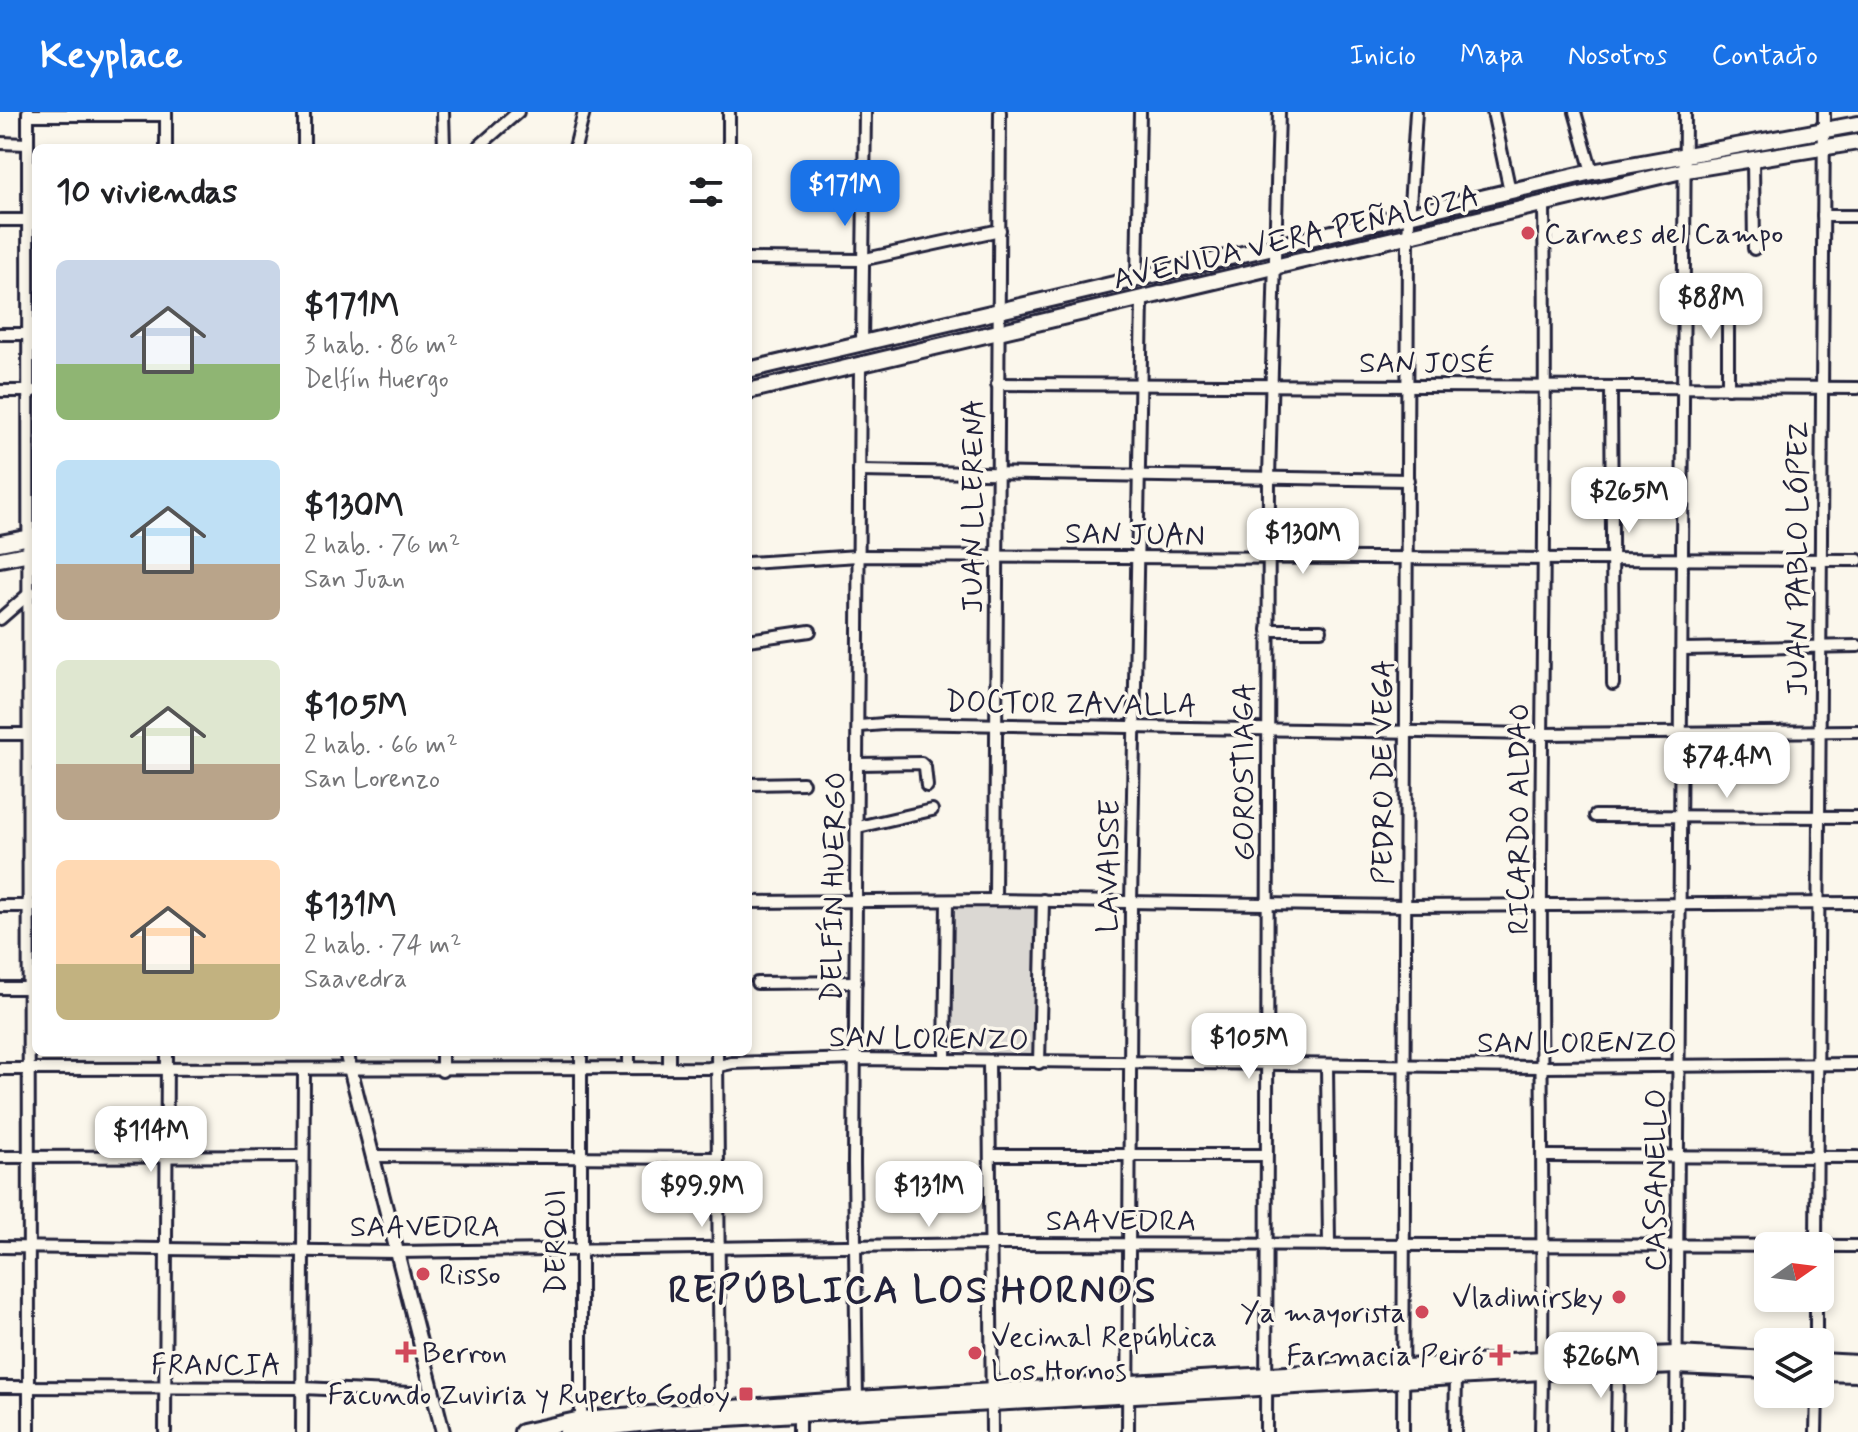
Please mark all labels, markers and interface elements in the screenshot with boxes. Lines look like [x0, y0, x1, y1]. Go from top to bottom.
text: Keyplace [40, 32, 183, 81]
text: Inicio [1349, 38, 1416, 75]
text: Mapa [1460, 38, 1524, 75]
text: Nosotros [1568, 38, 1667, 75]
text: Contacto [1711, 38, 1818, 75]
pin: $171M [789, 160, 901, 228]
text: $171M [809, 169, 881, 203]
text: 10 viviendas [56, 170, 238, 215]
icon: filters [684, 170, 728, 214]
street label: AVENIDA VERA PEÑALOZA [1109, 177, 1483, 300]
place label: Carnes del Campo [1544, 215, 1783, 254]
marker: Carnes del Campo [1519, 224, 1537, 242]
pin: $88M [1664, 273, 1758, 341]
text: $88M [1677, 282, 1745, 316]
text: $171M [304, 284, 399, 329]
icon: home [120, 292, 216, 388]
text: 3 hab. · 86 m² [304, 329, 458, 363]
street label: SAN JOSÉ [1359, 344, 1495, 383]
text: Delfín Huergo [304, 363, 449, 397]
street label: JUAN LLERENA [954, 399, 993, 613]
street label: JUAN PABLO LÓPEZ [1779, 421, 1818, 696]
pin: $265M [1573, 467, 1685, 535]
text: $265M [1589, 476, 1669, 510]
text: $130M [304, 484, 404, 529]
icon: home [120, 492, 216, 588]
pin: $130M [1247, 508, 1359, 576]
street label: SAN JUAN [1065, 515, 1205, 556]
text: $130M [1265, 517, 1341, 551]
text: 2 hab. · 76 m² [304, 529, 460, 563]
text: San Juan [304, 563, 405, 597]
street label: PEDRO DE VEGA [1364, 659, 1403, 885]
street label: DOCTOR ZAVALLA [945, 683, 1197, 726]
street label: GOROSTIAGA [1225, 683, 1264, 861]
text: $105M [304, 684, 407, 729]
icon: home [120, 692, 216, 788]
street label: RICARDO ALDAO [1500, 703, 1539, 935]
text: 2 hab. · 66 m² [304, 729, 458, 763]
pin: $74.4M [1662, 732, 1792, 800]
text: $74.4M [1682, 741, 1772, 775]
text: San Lorenzo [304, 763, 440, 797]
street label: DELFÍN HUERGO [813, 772, 856, 1003]
street label: LAVAISSE [1089, 799, 1130, 933]
text: $131M [304, 884, 397, 929]
icon: home [120, 892, 216, 988]
text: 2 hab. · 74 m² [304, 929, 462, 963]
text: Saavedra [304, 963, 407, 997]
pin: $105M [1193, 1013, 1305, 1081]
street label: SAN LORENZO [829, 1018, 1029, 1061]
text: $105M [1209, 1022, 1289, 1056]
street label: SAN LORENZO [1477, 1024, 1677, 1063]
street label: CASSANELLO [1637, 1088, 1676, 1272]
pin: $114M [95, 1106, 207, 1174]
text: $114M [113, 1115, 189, 1149]
pin: $99.9M [637, 1161, 767, 1229]
pin: $131M [873, 1161, 985, 1229]
text: $99.9M [660, 1170, 744, 1204]
text: $131M [894, 1170, 964, 1204]
street label: DERQUI [537, 1189, 576, 1295]
street label: SAAVEDRA [1046, 1202, 1196, 1241]
street label: SAAVEDRA [350, 1208, 500, 1247]
north arrow [1754, 1232, 1834, 1312]
map controls [1754, 1232, 1834, 1408]
place label: Risso [439, 1256, 501, 1295]
marker: Risso [414, 1265, 432, 1283]
district label: REPÚBLICA LOS HORNOS [668, 1267, 1158, 1316]
place label: Vladimirsky [1452, 1279, 1603, 1318]
marker: Vladimirsky [1610, 1288, 1628, 1306]
place label: Ya mayorista [1240, 1294, 1406, 1333]
marker: Ya mayorista [1413, 1303, 1431, 1321]
place label: Vecinal República Los Hornos [991, 1318, 1217, 1391]
button: layers [1754, 1328, 1834, 1408]
pin: $266M [1545, 1332, 1657, 1400]
place label: Berron [422, 1334, 507, 1373]
place label: Farmacia Peiró [1286, 1337, 1484, 1376]
text: $266M [1562, 1341, 1640, 1375]
marker: Berron [397, 1343, 415, 1361]
marker: Vecinal República Los Hornos [966, 1344, 984, 1362]
street label: FRANCIA [151, 1346, 281, 1385]
marker: Farmacia Peiró [1491, 1346, 1509, 1364]
place label: Facundo Zuviria y Ruperto Godoy [328, 1376, 730, 1415]
marker: Facundo Zuviria y Ruperto Godoy [737, 1385, 755, 1403]

